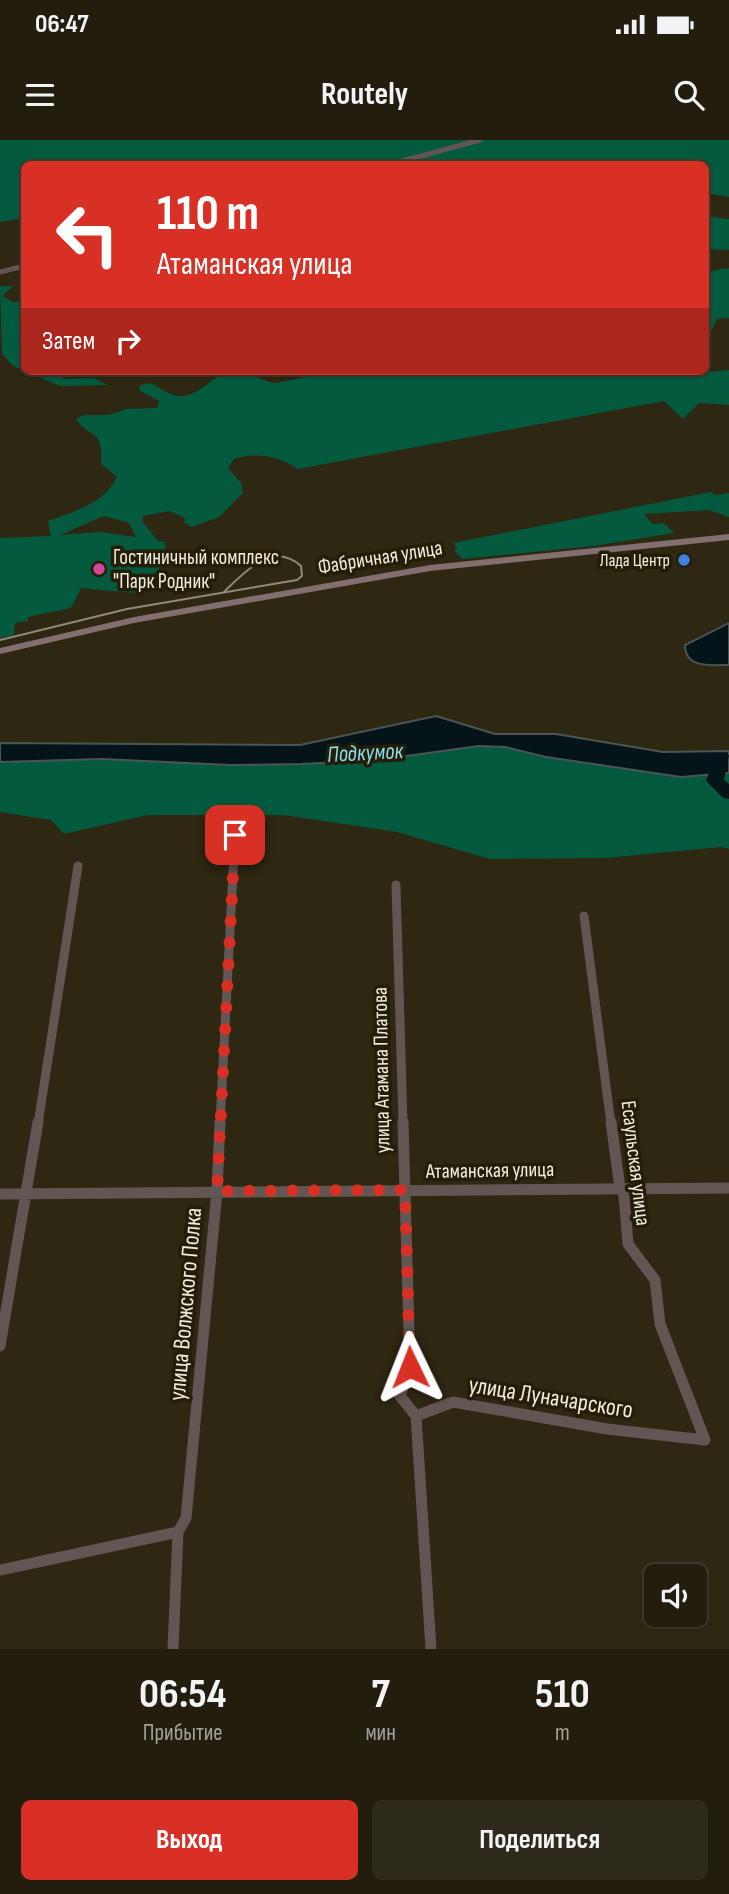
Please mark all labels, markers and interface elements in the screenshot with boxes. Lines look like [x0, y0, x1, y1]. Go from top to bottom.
text: 06:47 [35, 9, 89, 40]
text: Routely [321, 75, 408, 114]
icon: menu [21, 76, 59, 114]
icon: search [670, 76, 708, 114]
text: 110 m [157, 185, 259, 244]
icon: left [42, 189, 133, 280]
text: Атаманская улица [157, 245, 353, 284]
icon: right [109, 322, 147, 360]
text: Затем [42, 326, 95, 357]
street label: Фабричная улица [316, 535, 444, 580]
place label: Гостиничный комплекс "Парк Родник" [113, 545, 279, 594]
place label: Лада Центр [600, 550, 670, 571]
marker: Лада Центр [676, 552, 692, 568]
marker: Гостиничный комплекс "Парк Родник" [91, 561, 107, 577]
water label: Подкумок [326, 737, 405, 769]
pin [205, 805, 265, 865]
icon: arrive [216, 816, 254, 854]
street label: улица Атамана Платова [368, 987, 395, 1153]
street label: Есаульская улица [615, 1099, 656, 1227]
street label: Атаманская улица [425, 1157, 554, 1184]
street label: улица Волжского Полка [163, 1206, 208, 1402]
position arrow [373, 1330, 447, 1404]
street label: улица Луначарского [467, 1370, 635, 1425]
map controls [644, 1564, 707, 1627]
button: sound [644, 1564, 707, 1627]
text: 06:54 [139, 1669, 226, 1720]
text: 7 [371, 1669, 390, 1720]
text: 510 [535, 1669, 590, 1720]
text: Прибытие [143, 1719, 223, 1747]
text: мин [365, 1719, 396, 1747]
text: m [555, 1719, 570, 1747]
button: Выход [21, 1800, 358, 1880]
button: Поделиться [372, 1800, 708, 1880]

